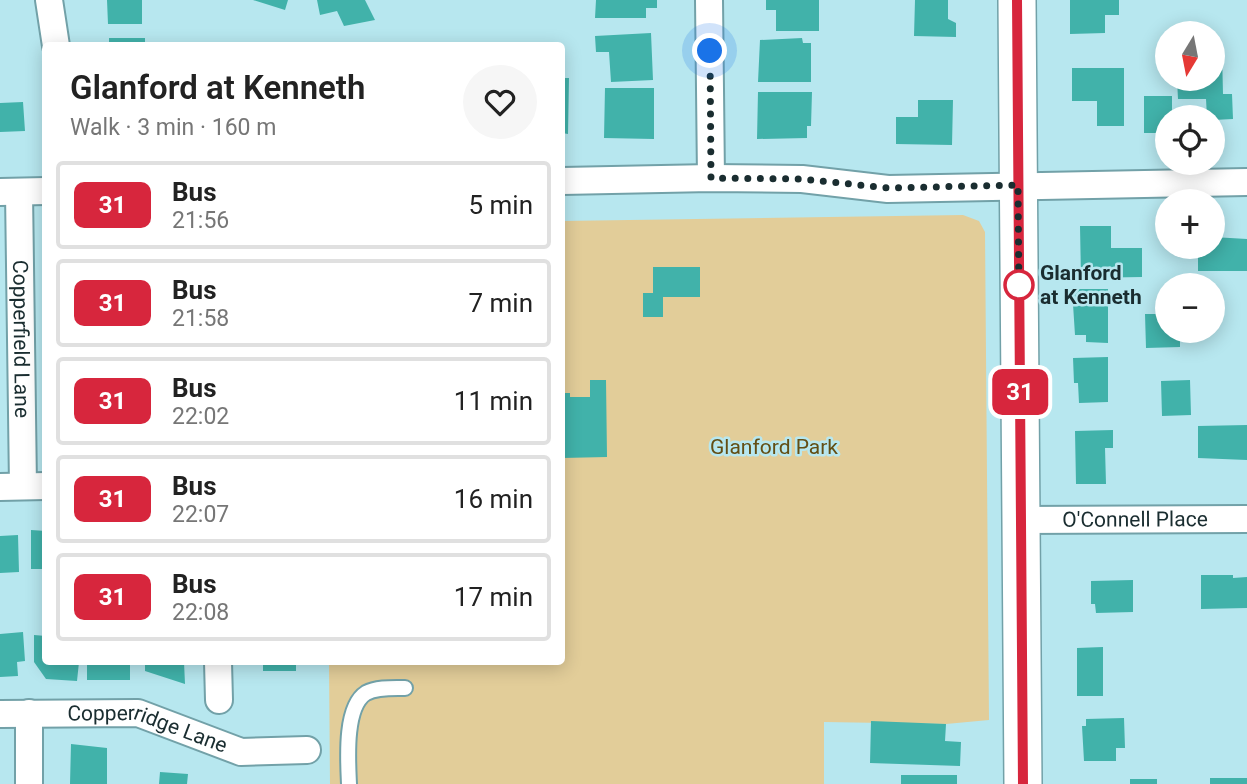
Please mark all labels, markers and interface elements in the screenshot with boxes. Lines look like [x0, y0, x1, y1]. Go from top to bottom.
north arrow [1155, 21, 1225, 91]
map controls [1155, 21, 1225, 343]
your location [692, 33, 727, 68]
button: heart [463, 65, 537, 139]
text: Glanford at Kenneth [70, 68, 365, 107]
button: locate [1155, 105, 1225, 175]
text: Walk · 3 min · 160 m [70, 114, 276, 141]
text: Bus [172, 177, 217, 207]
button: + [1155, 189, 1225, 259]
text: 5 min [468, 190, 533, 220]
text: 31 [99, 191, 126, 219]
text: 21:56 [172, 207, 229, 234]
street label: Copperfield Lane [8, 260, 34, 418]
place label: Glanford at Kenneth [1040, 261, 1142, 309]
marker: Glanford at Kenneth [1004, 270, 1034, 300]
button: − [1155, 273, 1225, 343]
text: Bus [172, 275, 217, 305]
text: 7 min [468, 288, 533, 318]
text: 31 [99, 289, 126, 317]
text: 21:58 [172, 305, 229, 332]
line badge: 31 [988, 369, 1052, 415]
text: Bus [172, 373, 217, 403]
text: 31 [1006, 378, 1034, 406]
text: 11 min [454, 386, 533, 416]
text: 31 [99, 387, 126, 415]
text: 22:02 [172, 403, 229, 430]
park label: Glanford Park [710, 435, 838, 459]
text: Bus [172, 471, 217, 501]
text: 16 min [454, 484, 533, 514]
text: 31 [99, 485, 126, 513]
text: 22:07 [172, 501, 229, 528]
street label: O'Connell Place [1062, 507, 1208, 532]
text: Bus [172, 569, 217, 599]
text: 17 min [454, 582, 533, 612]
text: 31 [99, 583, 126, 611]
text: 22:08 [172, 599, 229, 626]
street label: Copperridge Lane [67, 701, 231, 758]

